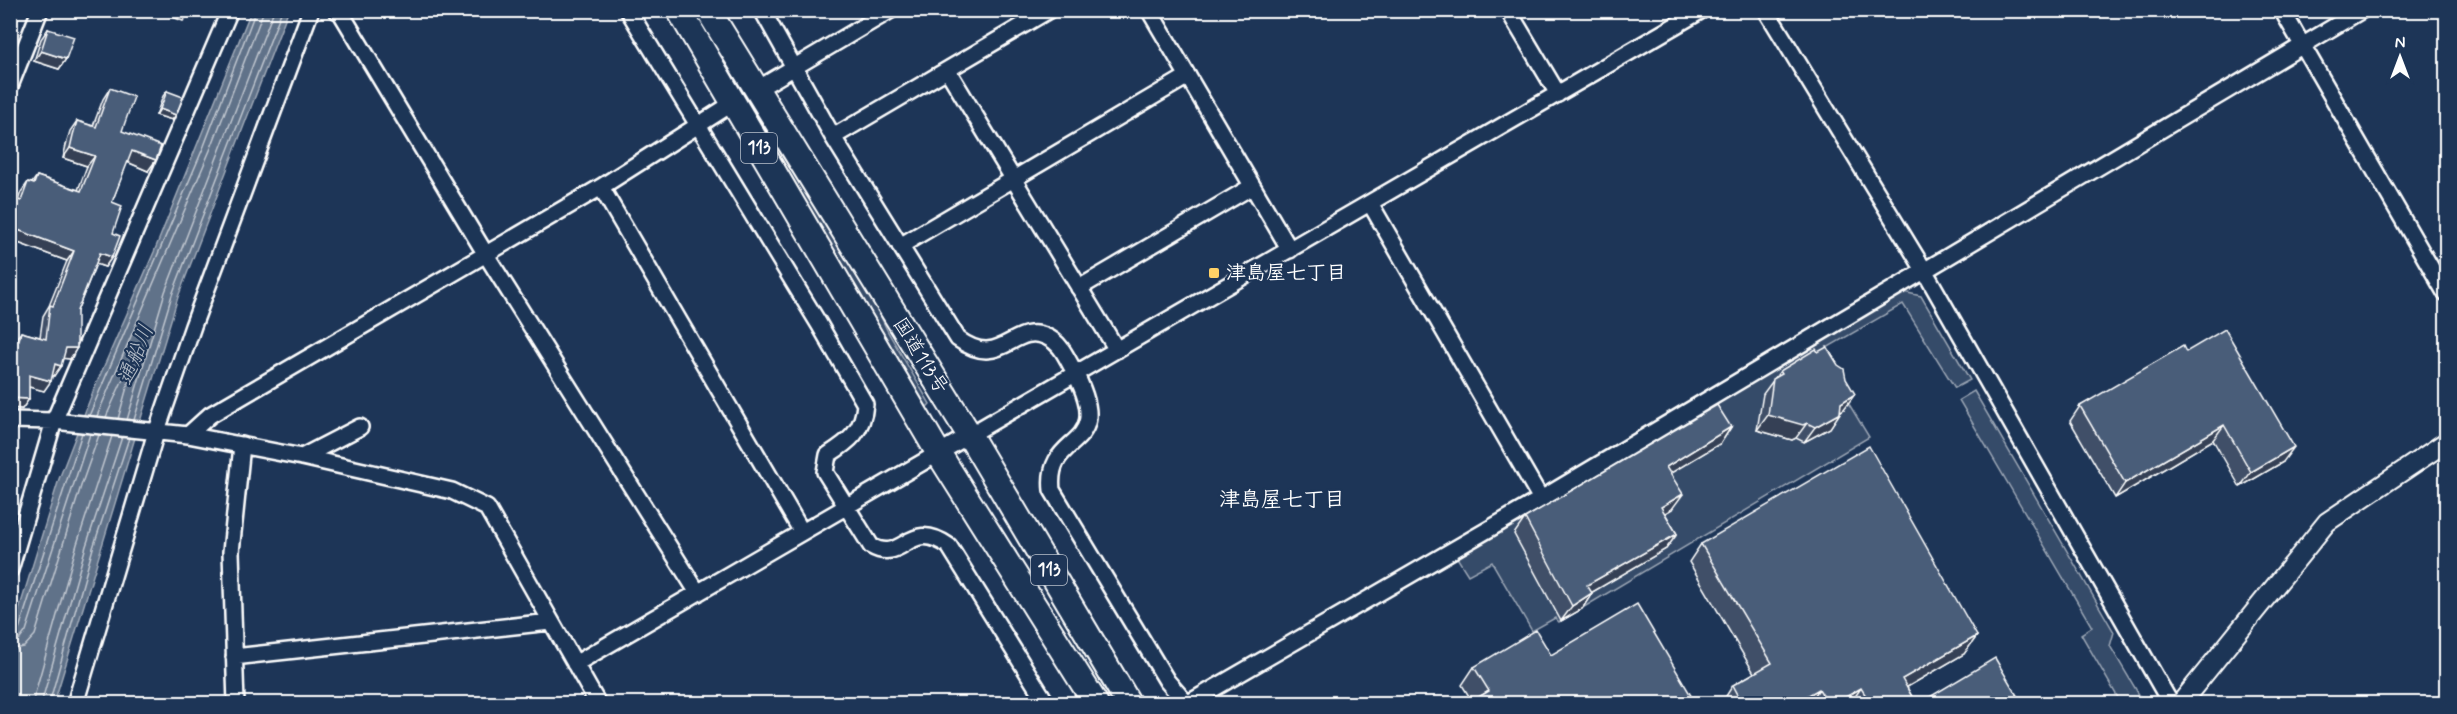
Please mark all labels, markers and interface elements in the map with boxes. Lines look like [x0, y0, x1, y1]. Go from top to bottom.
north arrow [2370, 27, 2430, 87]
text: N [2395, 33, 2405, 54]
road number: 113 [741, 133, 777, 163]
place label: 津島屋七丁目 [1226, 260, 1346, 287]
marker: 津島屋七丁目 [1207, 266, 1221, 280]
street label: 国道113号 [886, 313, 954, 399]
water label: 通船川 [111, 321, 161, 389]
district label: 津島屋七丁目 [1219, 486, 1345, 514]
road number: 113 [1031, 555, 1067, 585]

